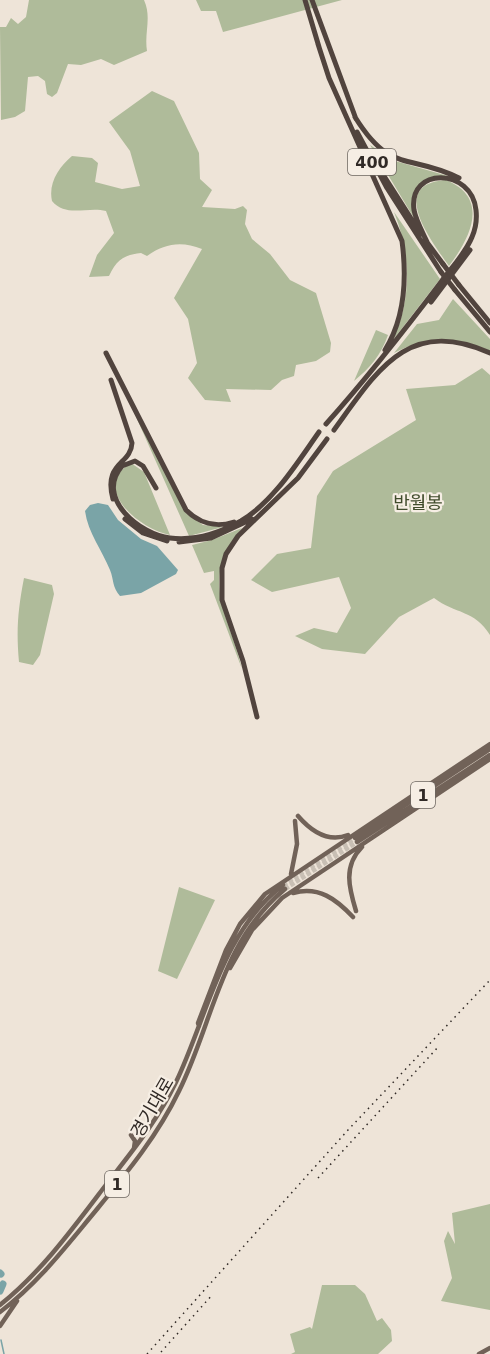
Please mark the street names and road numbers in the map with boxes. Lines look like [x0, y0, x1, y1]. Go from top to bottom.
road number: 400 [348, 149, 396, 175]
road number: 1 [411, 782, 435, 808]
street label: 경기대로 [126, 1073, 178, 1141]
road number: 1 [105, 1171, 129, 1197]

